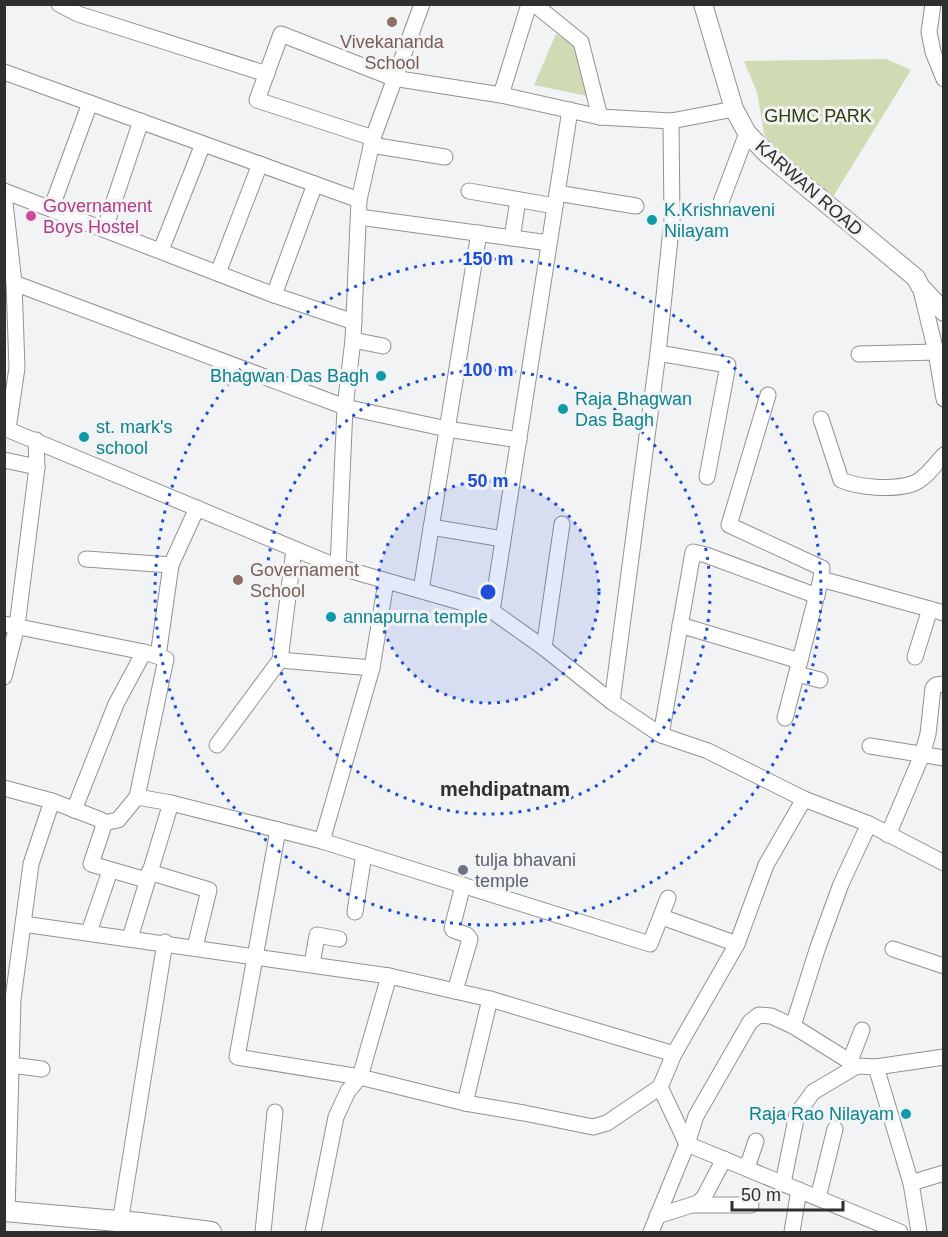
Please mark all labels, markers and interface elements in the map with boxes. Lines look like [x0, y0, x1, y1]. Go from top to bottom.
marker: Vivekananda School [385, 15, 399, 29]
place label: Vivekananda School [340, 32, 445, 73]
park label: GHMC PARK [764, 106, 872, 126]
street label: KARWAN ROAD [751, 136, 867, 240]
place label: Governament Boys Hostel [43, 196, 152, 237]
place label: K.Krishnaveni Nilayam [664, 200, 775, 241]
marker: Governament Boys Hostel [24, 209, 38, 223]
marker: K.Krishnaveni Nilayam [645, 213, 659, 227]
text: 150 m [462, 249, 514, 269]
text: 100 m [462, 360, 514, 380]
place label: Bhagwan Das Bagh [210, 366, 369, 386]
marker: Bhagwan Das Bagh [374, 369, 388, 383]
place label: Raja Bhagwan Das Bagh [575, 389, 692, 430]
marker: Raja Bhagwan Das Bagh [556, 402, 570, 416]
place label: st. mark's school [96, 417, 172, 458]
marker: st. mark's school [77, 430, 91, 444]
text: 50 m [467, 471, 509, 491]
place label: Governament School [250, 560, 359, 601]
marker: Governament School [231, 573, 245, 587]
centre of rings [478, 582, 498, 602]
place label: annapurna temple [343, 607, 488, 627]
marker: annapurna temple [324, 610, 338, 624]
district label: mehdipatnam [440, 778, 570, 800]
place label: tulja bhavani temple [475, 850, 576, 891]
marker: tulja bhavani temple [456, 863, 470, 877]
place label: Raja Rao Nilayam [749, 1104, 894, 1124]
marker: Raja Rao Nilayam [899, 1107, 913, 1121]
scale bar [732, 1174, 843, 1212]
text: 50 m [741, 1185, 781, 1205]

